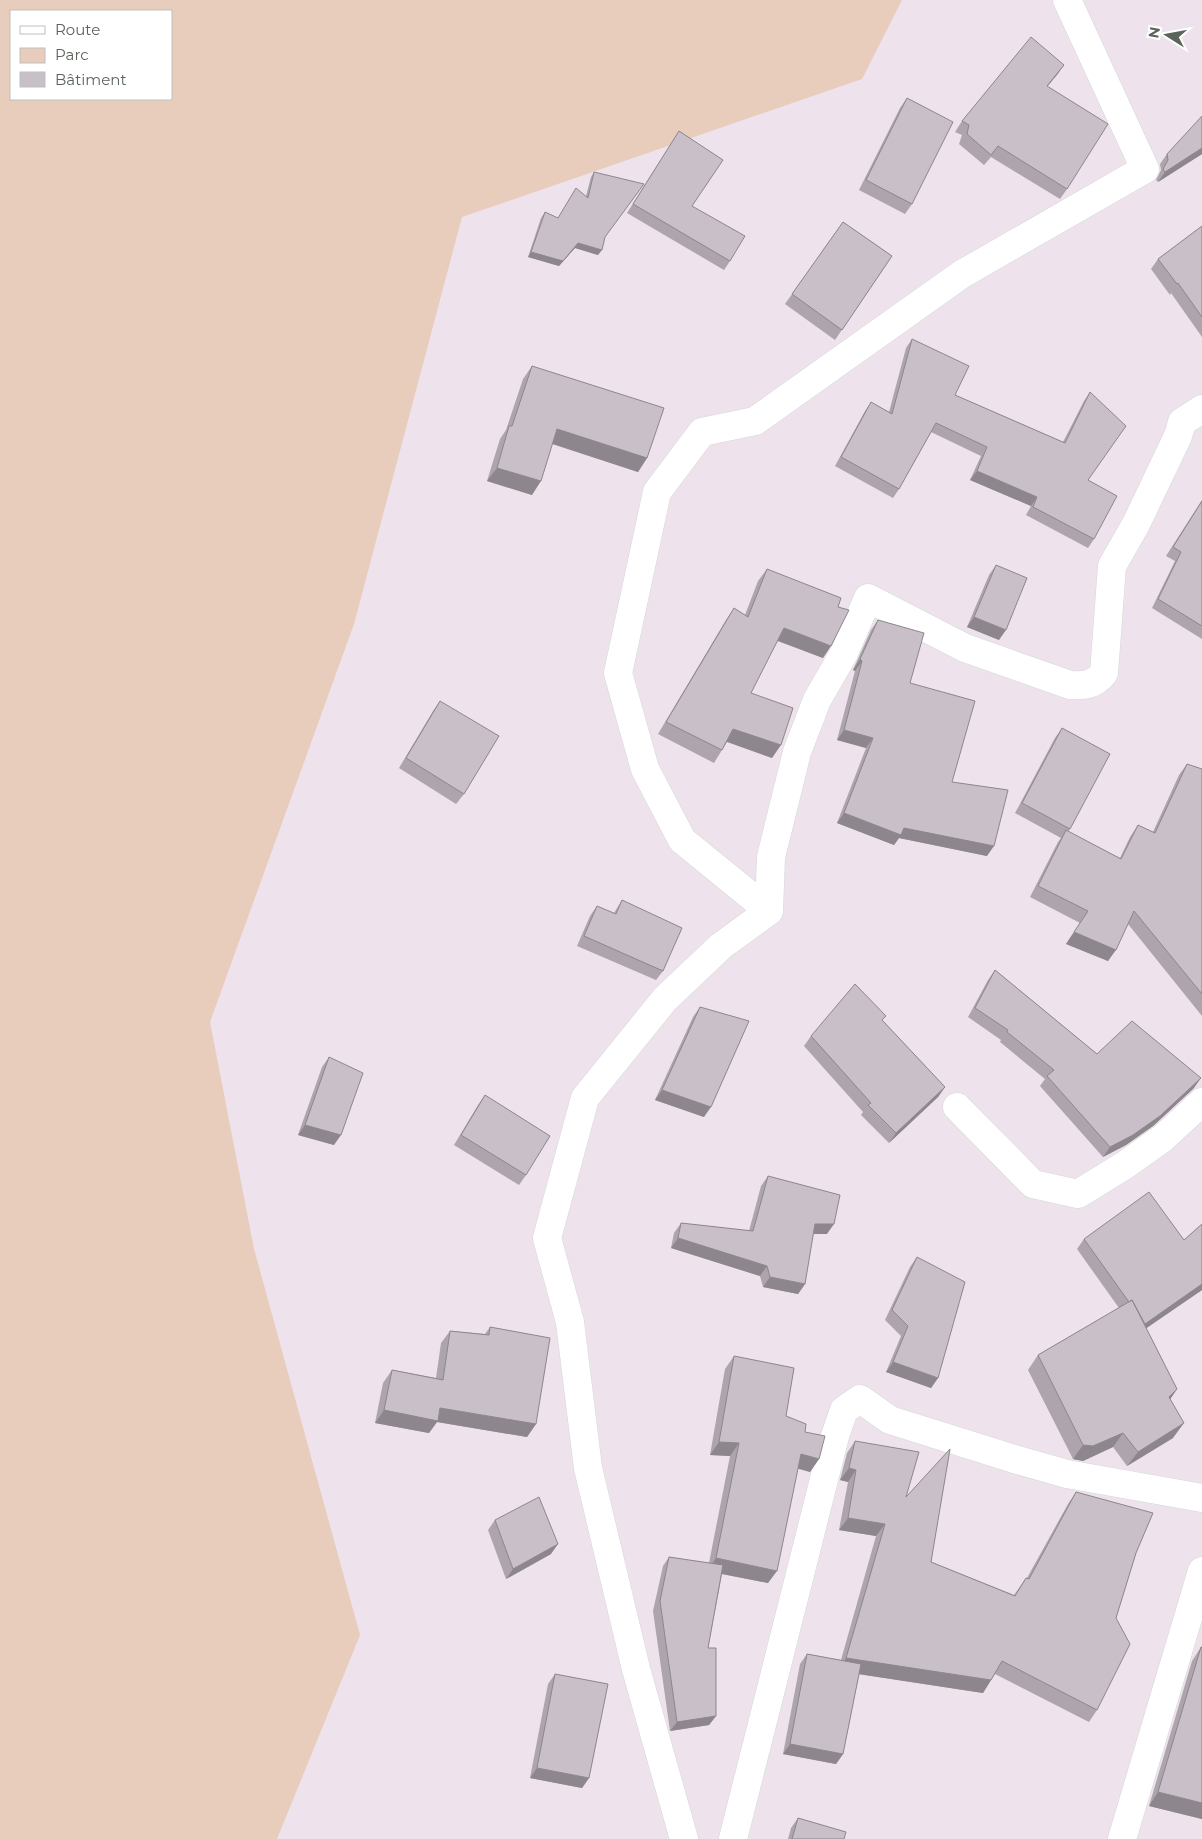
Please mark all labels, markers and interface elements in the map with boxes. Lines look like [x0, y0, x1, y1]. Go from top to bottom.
legend [10, 10, 172, 100]
north arrow [1142, 10, 1192, 60]
text: Route [55, 20, 100, 39]
text: N [1144, 25, 1164, 40]
text: Parc [55, 45, 89, 64]
text: Bâtiment [55, 70, 127, 89]

